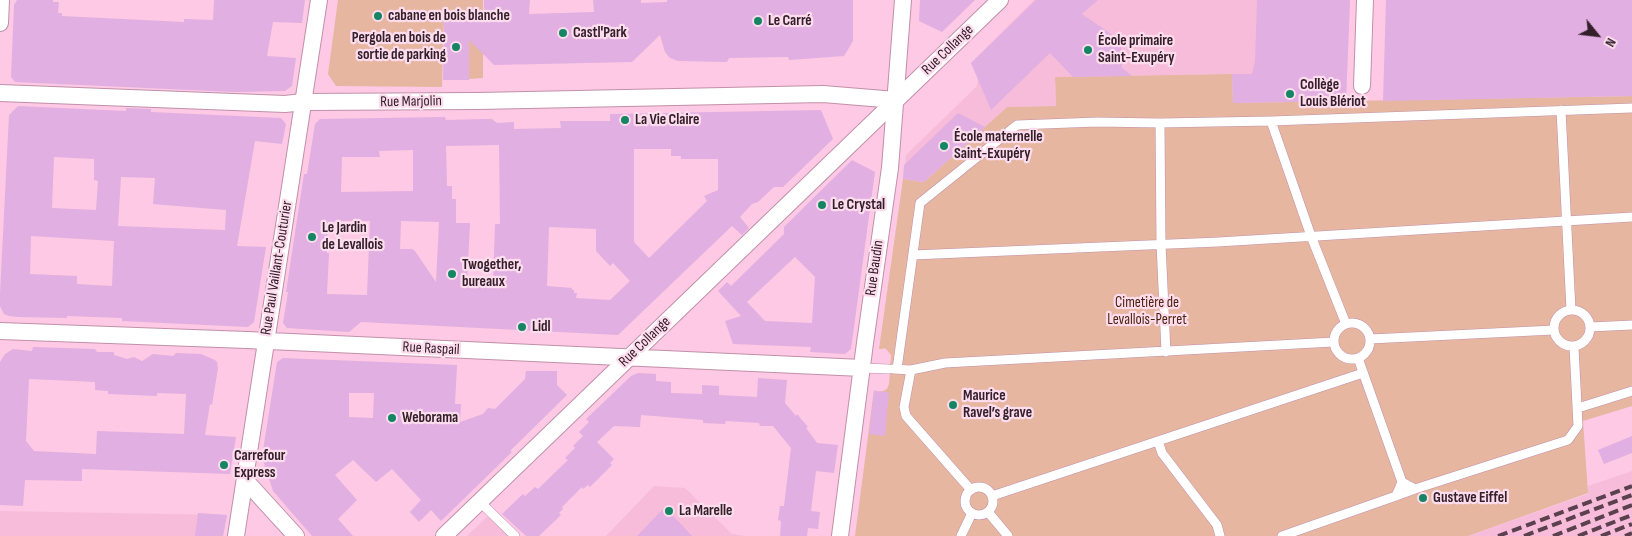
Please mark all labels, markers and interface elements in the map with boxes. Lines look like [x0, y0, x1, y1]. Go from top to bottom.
place label: cabane en bois blanche [388, 7, 510, 25]
marker: cabane en bois blanche [372, 10, 384, 22]
north arrow [1572, 10, 1622, 60]
place label: Le Carré [768, 12, 812, 30]
marker: Le Carré [752, 15, 764, 27]
street label: Rue Collange [918, 21, 978, 79]
place label: Castl'Park [573, 24, 627, 42]
marker: Castl'Park [557, 27, 569, 39]
place label: Pergola en bois de sortie de parking [352, 29, 446, 64]
place label: École primaire Saint-Exupéry [1098, 32, 1175, 67]
text: N [1601, 35, 1620, 50]
marker: Pergola en bois de sortie de parking [450, 41, 462, 53]
marker: École primaire Saint-Exupéry [1082, 44, 1094, 56]
place label: Collège Louis Blériot [1300, 76, 1366, 111]
marker: Collège Louis Blériot [1284, 88, 1296, 100]
street label: Rue Marjolin [380, 92, 442, 112]
place label: La Vie Claire [635, 111, 699, 129]
marker: La Vie Claire [619, 114, 631, 126]
place label: École maternelle Saint-Exupéry [954, 128, 1043, 163]
marker: École maternelle Saint-Exupéry [938, 140, 950, 152]
place label: Le Crystal [832, 196, 885, 214]
marker: Le Crystal [816, 199, 828, 211]
street label: Rue Paul Vaillant-Couturier [257, 200, 297, 336]
place label: Le Jardin de Levallois [322, 219, 383, 254]
marker: Le Jardin de Levallois [306, 231, 318, 243]
street label: Rue Baudin [862, 239, 888, 297]
place label: Twogether, bureaux [462, 256, 522, 291]
marker: Twogether, bureaux [446, 268, 458, 280]
park label: Cimetière de Levallois-Perret [1107, 294, 1187, 329]
street label: Rue Collange [615, 313, 675, 371]
place label: Lidl [532, 318, 551, 336]
marker: Lidl [516, 321, 528, 333]
street label: Rue Raspail [402, 339, 460, 359]
place label: Maurice Ravel’s grave [963, 387, 1032, 422]
marker: Maurice Ravel’s grave [947, 399, 959, 411]
place label: Weborama [402, 409, 458, 427]
marker: Weborama [386, 412, 398, 424]
place label: Carrefour Express [234, 447, 285, 482]
marker: Carrefour Express [218, 459, 230, 471]
place label: Gustave Eiffel [1433, 489, 1507, 507]
marker: Gustave Eiffel [1417, 492, 1429, 504]
place label: La Marelle [679, 502, 732, 520]
marker: La Marelle [663, 505, 675, 517]

